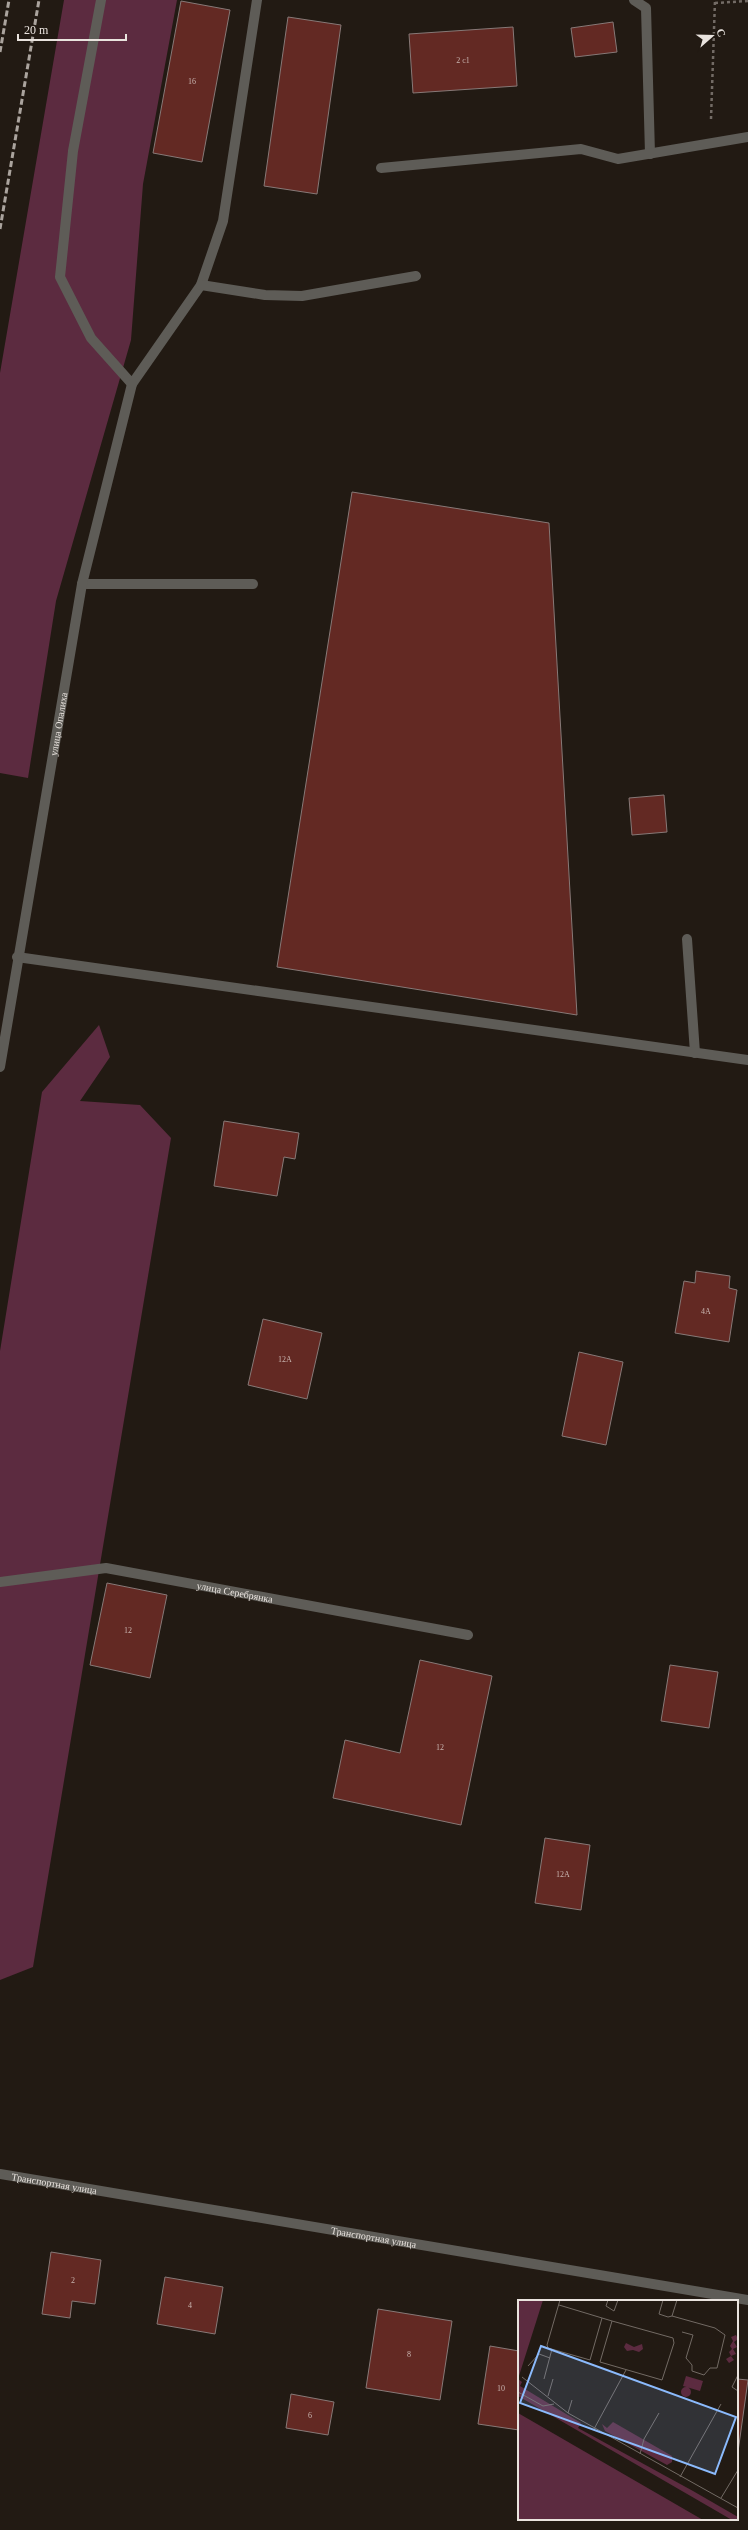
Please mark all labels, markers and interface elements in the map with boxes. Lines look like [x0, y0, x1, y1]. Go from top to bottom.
scale bar [18, 16, 126, 42]
north arrow [692, 16, 732, 56]
text: 20 m [24, 23, 49, 37]
text: С [714, 27, 728, 38]
house number: 2 с1 [456, 56, 470, 65]
house number: 16 [188, 77, 196, 86]
street label: улица Опалиха [47, 691, 69, 756]
house number: 4А [701, 1307, 711, 1316]
house number: 12А [278, 1355, 292, 1364]
street label: улица Серебрянка [196, 1579, 274, 1604]
house number: 12 [124, 1626, 132, 1635]
house number: 12 [436, 1743, 444, 1752]
house number: 12А [556, 1870, 570, 1879]
street label: Транспортная улица [11, 2171, 98, 2196]
street label: Транспортная улица [330, 2224, 418, 2250]
house number: 2 [71, 2276, 75, 2285]
inset map [518, 2300, 738, 2520]
house number: 4 [188, 2301, 192, 2310]
house number: 8 [407, 2350, 411, 2359]
house number: 10 [497, 2384, 505, 2393]
house number: 6 [308, 2411, 312, 2420]

